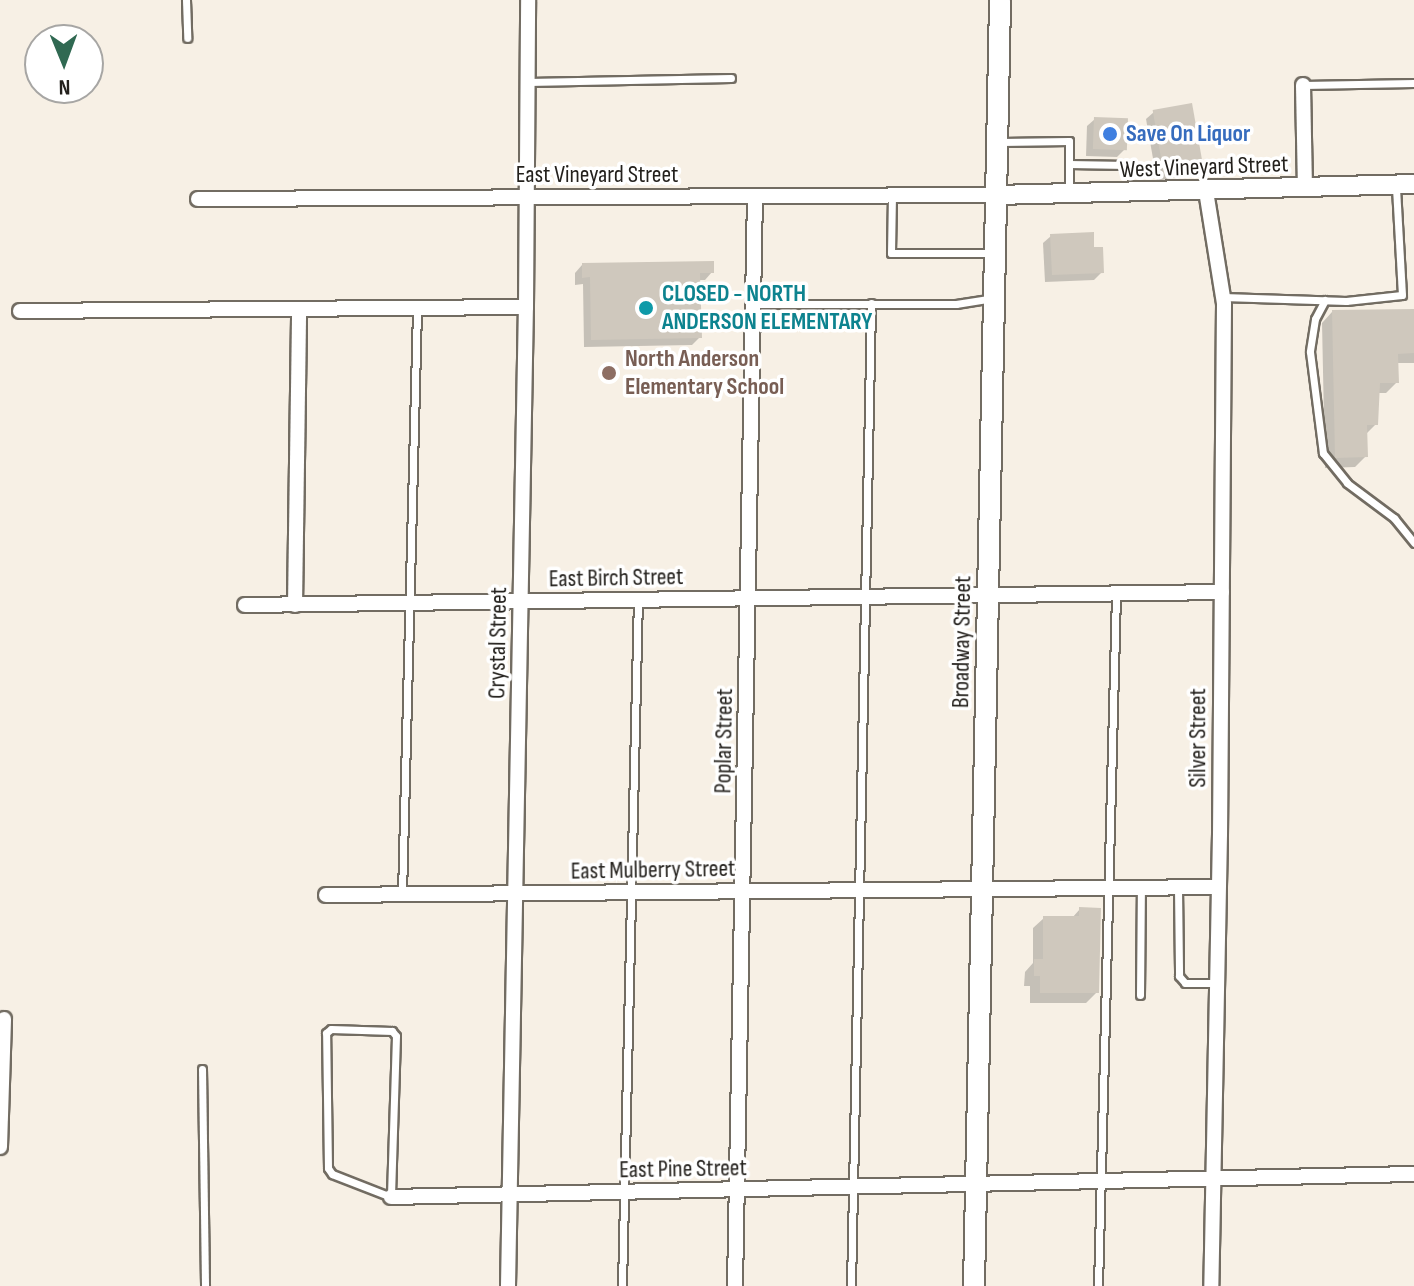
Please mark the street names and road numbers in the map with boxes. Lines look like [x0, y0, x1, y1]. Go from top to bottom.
street label: West Vineyard Street [1119, 150, 1289, 184]
street label: East Vineyard Street [516, 161, 678, 189]
street label: East Birch Street [549, 562, 683, 594]
street label: Broadway Street [946, 576, 978, 708]
street label: Crystal Street [483, 587, 513, 699]
street label: Poplar Street [709, 688, 739, 794]
street label: Silver Street [1184, 688, 1212, 788]
street label: East Mulberry Street [570, 854, 736, 886]
street label: East Pine Street [619, 1153, 747, 1185]

